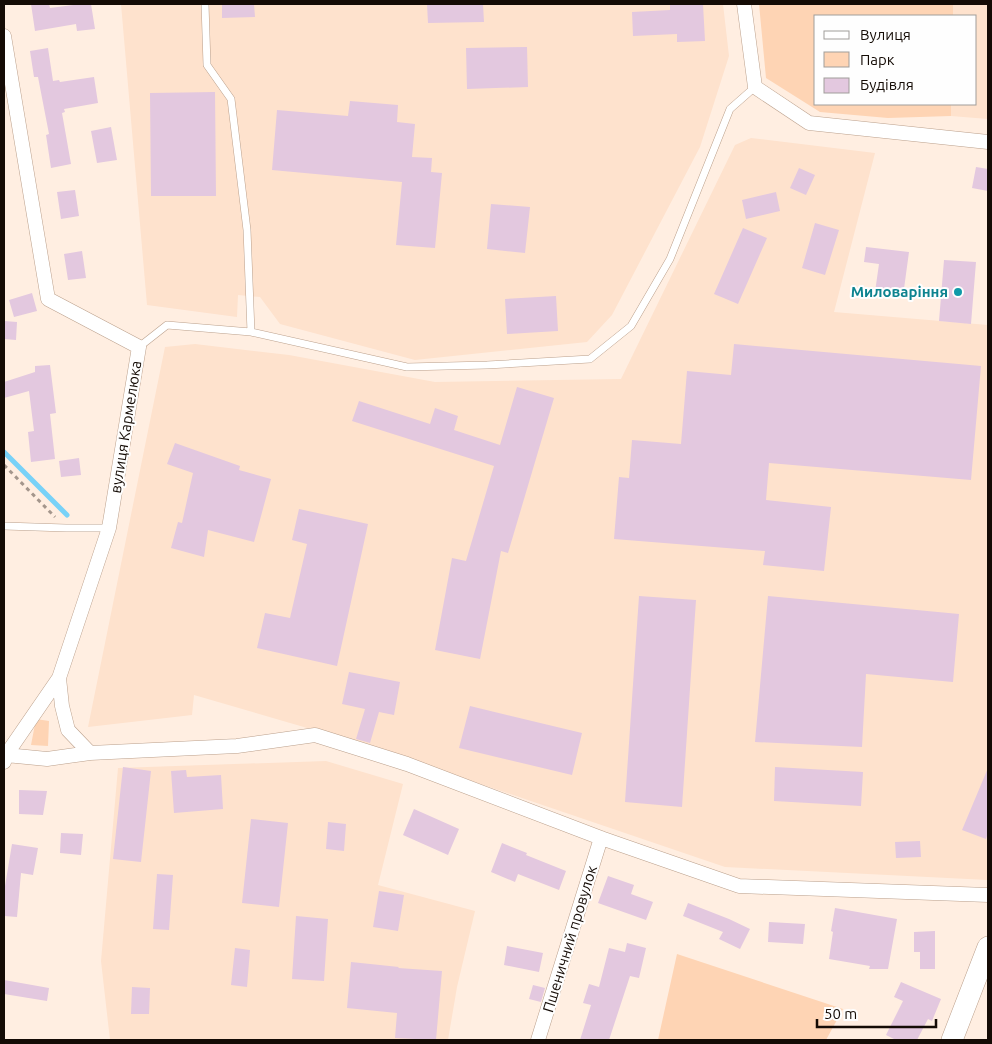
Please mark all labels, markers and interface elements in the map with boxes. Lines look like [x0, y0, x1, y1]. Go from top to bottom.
legend [814, 15, 977, 105]
text: Вулиця [860, 26, 911, 43]
text: Парк [860, 51, 895, 68]
text: Будівля [860, 76, 914, 93]
place label: Миловаріння [851, 283, 948, 300]
marker: Миловаріння [952, 286, 964, 298]
street label: вулиця Кармелюка [107, 359, 144, 494]
street label: Пшеничний провулок [539, 863, 600, 1014]
scale bar [817, 996, 936, 1028]
text: 50 m [824, 1005, 857, 1022]

